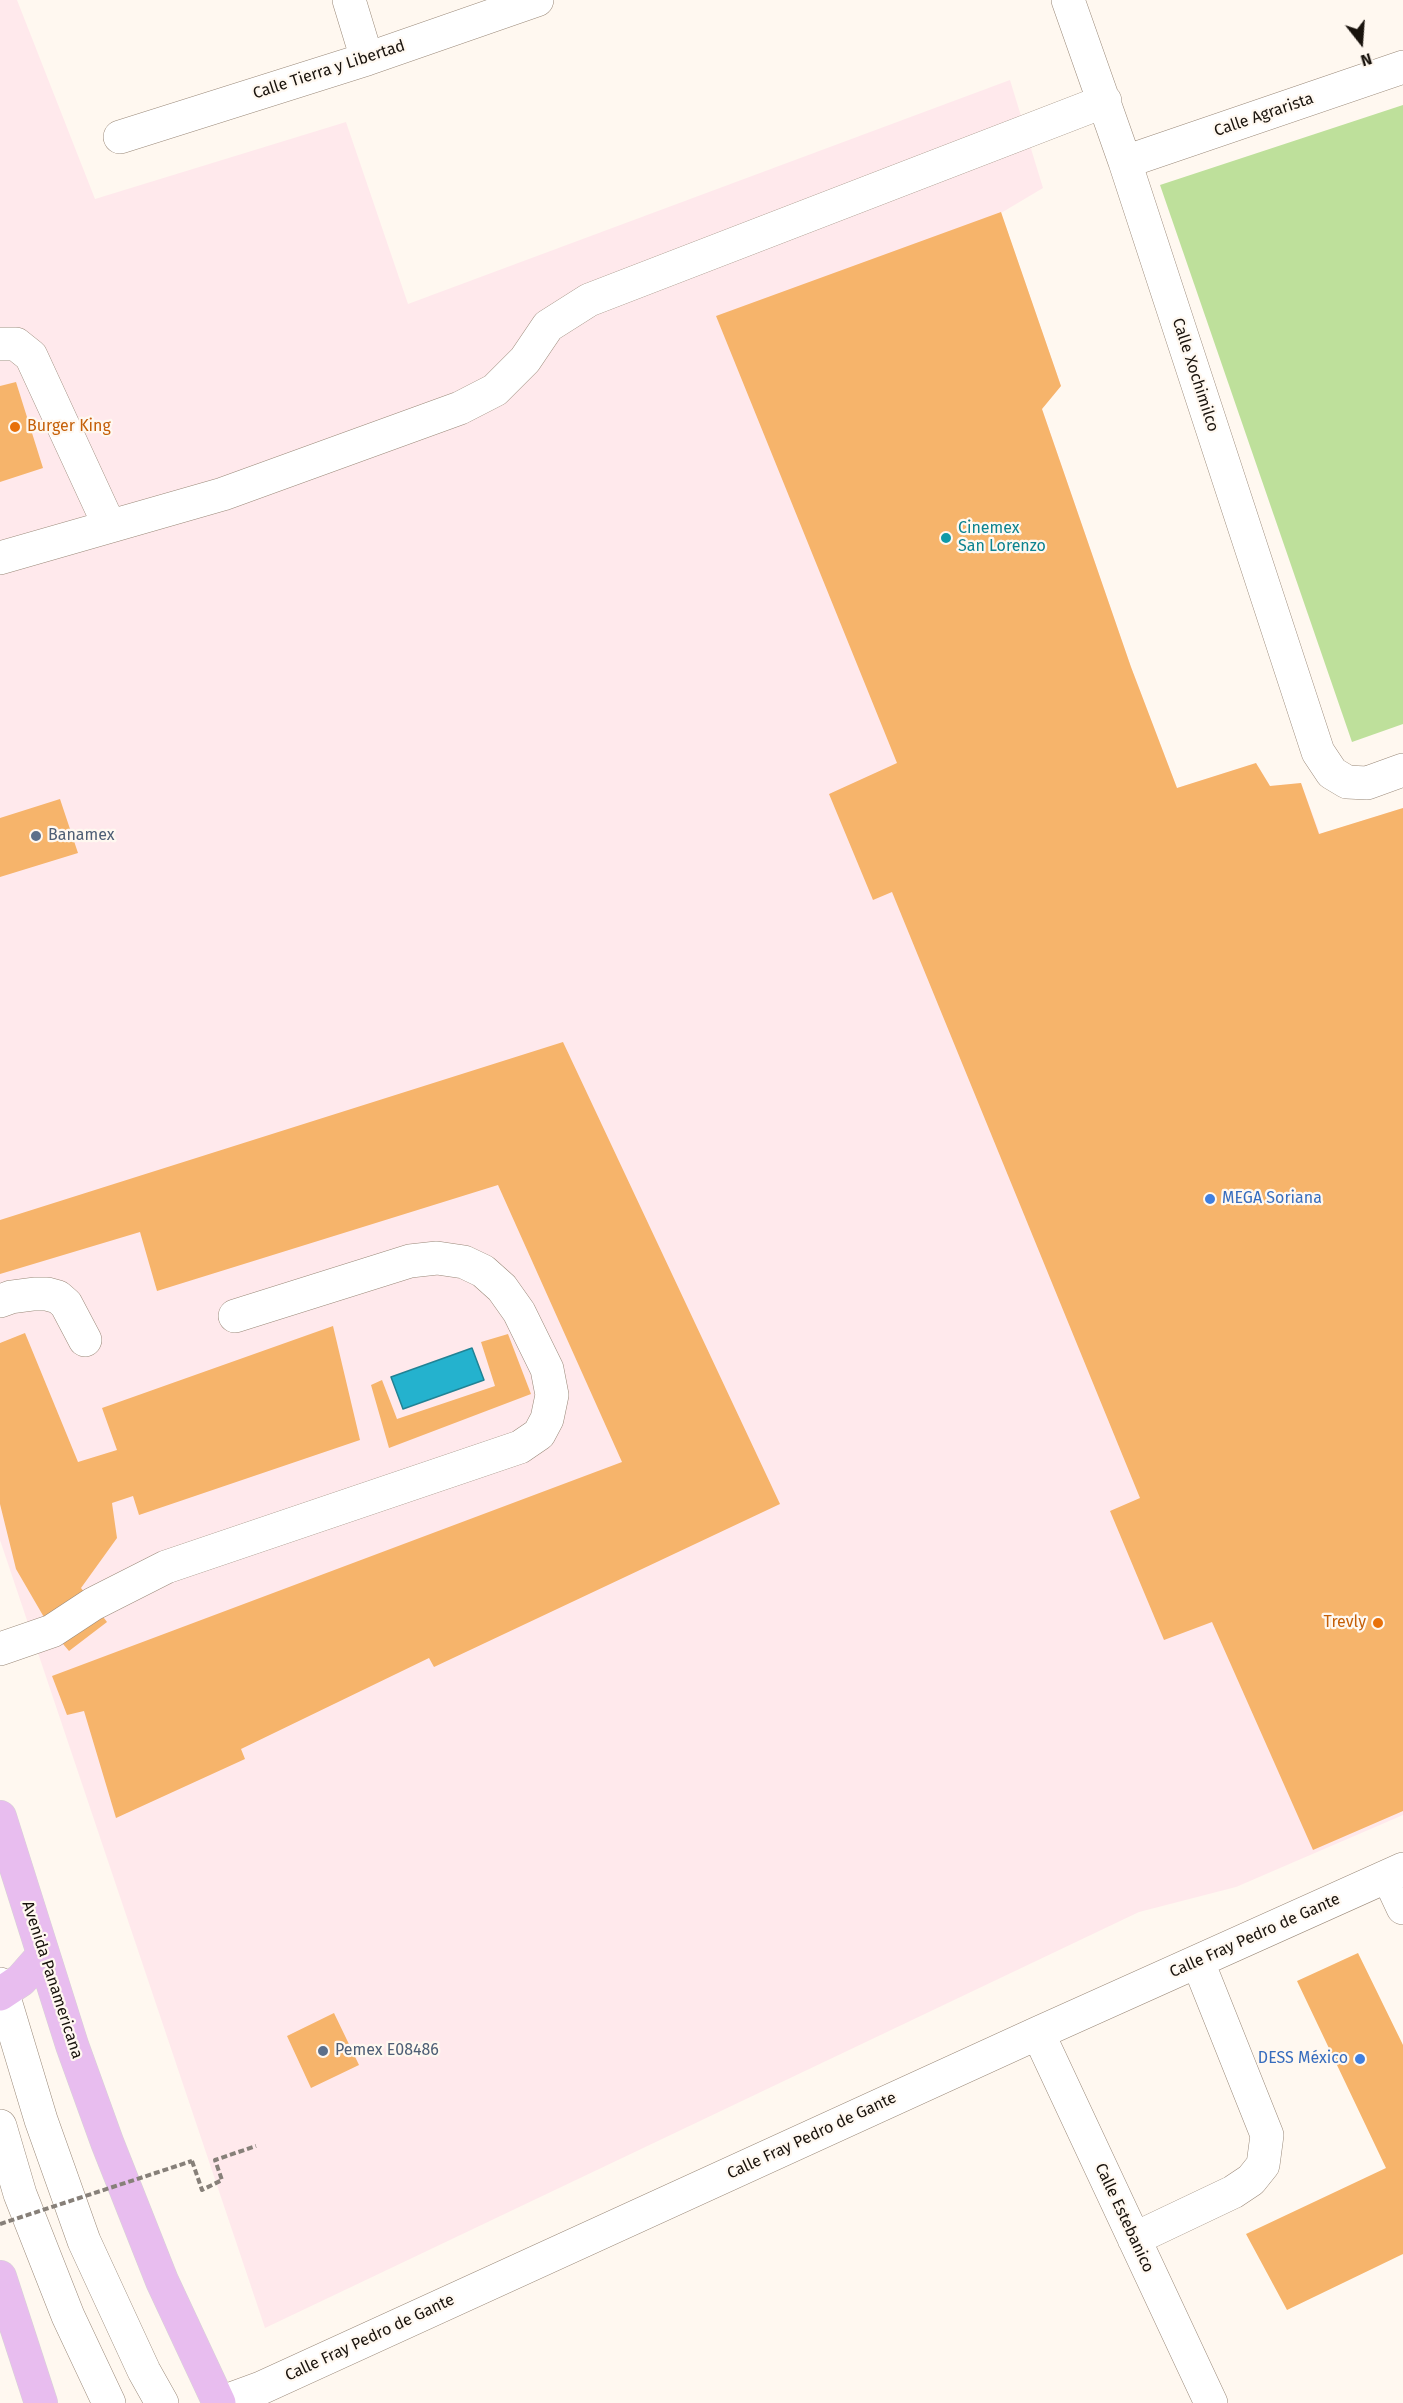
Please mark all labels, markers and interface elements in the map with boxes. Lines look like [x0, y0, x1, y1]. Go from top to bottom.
north arrow [1331, 12, 1391, 72]
street label: Calle Tierra y Libertad [251, 36, 407, 104]
text: N [1359, 49, 1374, 70]
street label: Calle Agrarista [1212, 89, 1316, 141]
street label: Calle Xochimilco [1168, 316, 1222, 434]
place label: Burger King [27, 417, 111, 437]
marker: Burger King [8, 420, 22, 434]
place label: Cinemex San Lorenzo [958, 519, 1046, 557]
marker: Cinemex San Lorenzo [939, 531, 953, 545]
place label: Banamex [48, 826, 115, 846]
marker: Banamex [29, 829, 43, 843]
place label: MEGA Soriana [1222, 1189, 1322, 1209]
marker: MEGA Soriana [1203, 1192, 1217, 1206]
place label: Trevly [1324, 1613, 1366, 1633]
marker: Trevly [1371, 1616, 1385, 1630]
street label: Calle Fray Pedro de Gante [1167, 1890, 1343, 1982]
street label: Avenida Panamericana [17, 1899, 87, 2061]
place label: Pemex E08486 [335, 2041, 439, 2061]
marker: Pemex E08486 [316, 2044, 330, 2058]
place label: DESS México [1258, 2049, 1348, 2069]
marker: DESS México [1353, 2052, 1367, 2066]
street label: Calle Fray Pedro de Gante [724, 2088, 900, 2184]
street label: Calle Estebanico [1090, 2160, 1158, 2276]
street label: Calle Fray Pedro de Gante [282, 2290, 458, 2386]

